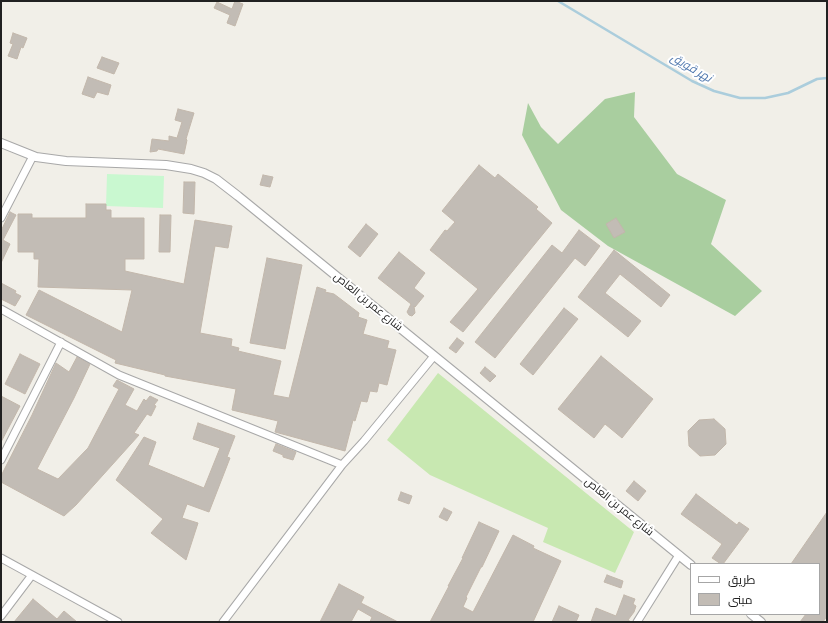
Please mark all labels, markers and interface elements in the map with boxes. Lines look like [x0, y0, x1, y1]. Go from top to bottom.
water label: نهر قويق [668, 50, 714, 86]
street label: شارع عمر بن العاص [331, 270, 405, 334]
street label: شارع عمر بن العاص [582, 475, 656, 539]
legend [690, 563, 820, 615]
text: طريق [728, 571, 755, 588]
text: مبنى [728, 591, 753, 608]

